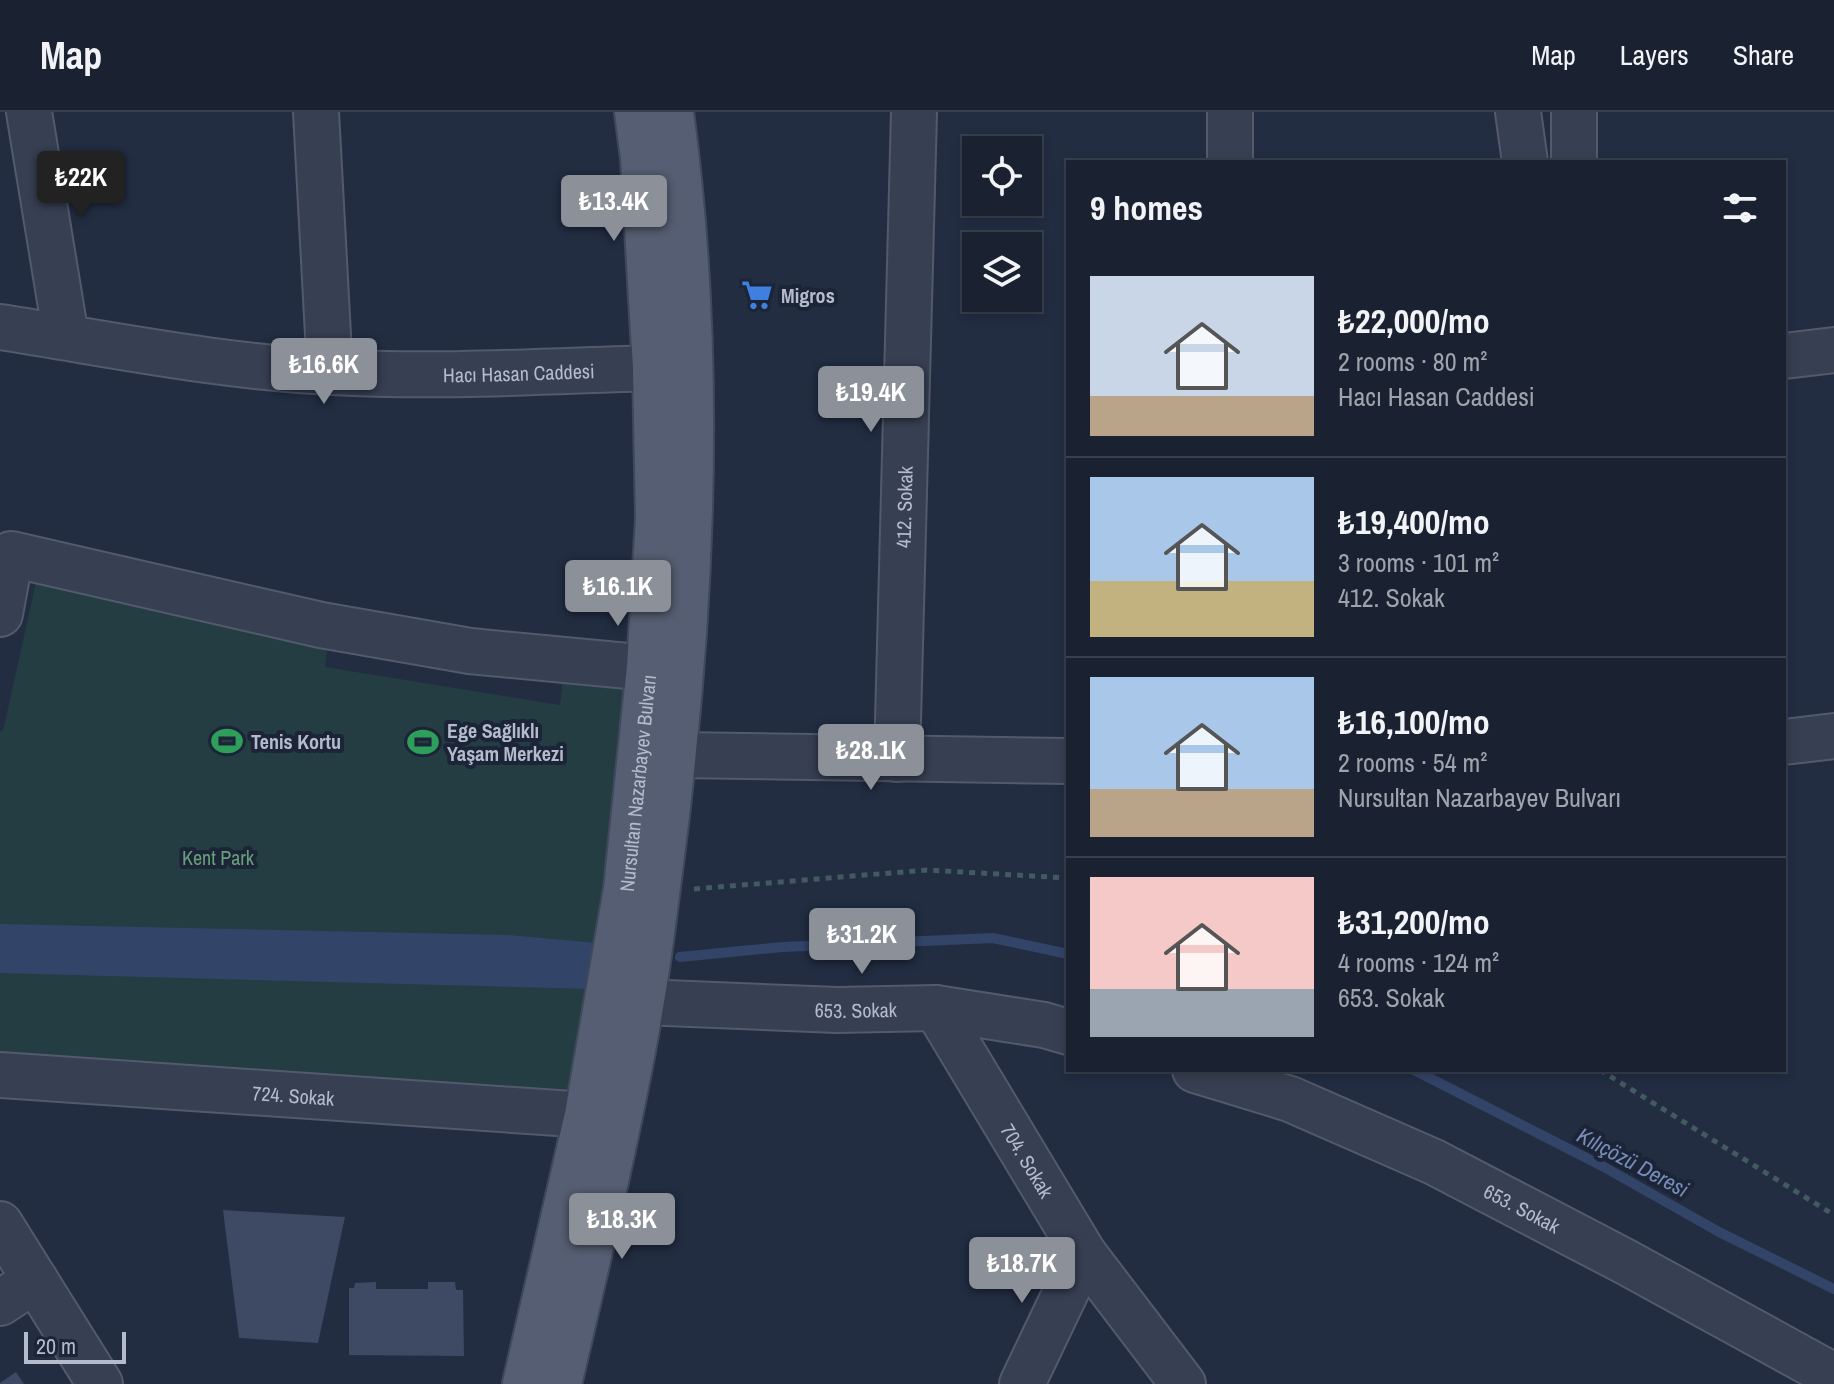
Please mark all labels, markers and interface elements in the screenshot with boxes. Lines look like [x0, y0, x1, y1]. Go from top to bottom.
text: Map [40, 30, 102, 81]
text: Map [1531, 36, 1576, 74]
text: Layers [1620, 36, 1689, 74]
text: Share [1733, 36, 1794, 74]
map controls [962, 136, 1042, 312]
button: locate [962, 136, 1042, 216]
pin: ₺22K [34, 151, 128, 219]
text: ₺22K [55, 159, 107, 194]
pin: ₺13.4K [549, 175, 679, 243]
text: ₺13.4K [579, 183, 649, 218]
text: 9 homes [1090, 185, 1203, 231]
icon: filters [1718, 186, 1762, 230]
button: layers [962, 232, 1042, 312]
supermarket icon: Migros [740, 278, 774, 312]
place label: Migros [781, 282, 835, 309]
text: ₺22,000/mo [1338, 298, 1490, 344]
icon: home [1154, 308, 1250, 404]
pin: ₺16.6K [259, 338, 389, 406]
text: 2 rooms · 80 m² [1338, 344, 1487, 379]
text: ₺16.6K [289, 346, 359, 381]
street label: Hacı Hasan Caddesi [443, 357, 595, 388]
pin: ₺19.4K [806, 366, 936, 434]
text: ₺19.4K [836, 374, 906, 409]
text: Hacı Hasan Caddesi [1338, 379, 1535, 414]
street label: 412. Sokak [889, 465, 918, 548]
text: ₺19,400/mo [1338, 499, 1490, 545]
icon: home [1154, 509, 1250, 605]
text: 3 rooms · 101 m² [1338, 545, 1499, 580]
pin: ₺16.1K [553, 560, 683, 628]
text: ₺16.1K [583, 568, 653, 603]
text: 412. Sokak [1338, 580, 1445, 615]
street label: Nursultan Nazarbayev Bulvarı [612, 673, 662, 893]
text: ₺16,100/mo [1338, 699, 1490, 745]
icon: home [1154, 709, 1250, 805]
place label: Ege Sağlıklı Yaşam Merkezi [447, 717, 564, 767]
sports icon: Tenis Kortu [210, 724, 244, 758]
pin: ₺28.1K [806, 724, 936, 792]
sports icon: Ege Sağlıklı Yaşam Merkezi [406, 725, 440, 759]
place label: Tenis Kortu [251, 728, 341, 755]
text: ₺28.1K [836, 732, 906, 767]
text: 2 rooms · 54 m² [1338, 745, 1487, 780]
text: Nursultan Nazarbayev Bulvarı [1338, 780, 1621, 815]
park label: Kent Park [182, 844, 255, 871]
text: ₺31,200/mo [1338, 899, 1490, 945]
pin: ₺31.2K [797, 908, 927, 976]
icon: home [1154, 909, 1250, 1005]
text: ₺31.2K [827, 916, 897, 951]
text: 4 rooms · 124 m² [1338, 945, 1499, 980]
text: 653. Sokak [1338, 980, 1445, 1015]
street label: 653. Sokak [814, 995, 898, 1024]
street label: 724. Sokak [251, 1079, 336, 1111]
street label: 704. Sokak [995, 1118, 1061, 1203]
water label: Kılıçözü Deresi [1572, 1120, 1694, 1204]
street label: 653. Sokak [1480, 1177, 1566, 1239]
pin: ₺18.3K [557, 1193, 687, 1261]
text: ₺18.3K [587, 1201, 657, 1236]
pin: ₺18.7K [957, 1237, 1087, 1305]
text: ₺18.7K [987, 1245, 1057, 1280]
scale bar [24, 1328, 126, 1364]
text: 20 m [36, 1331, 76, 1361]

